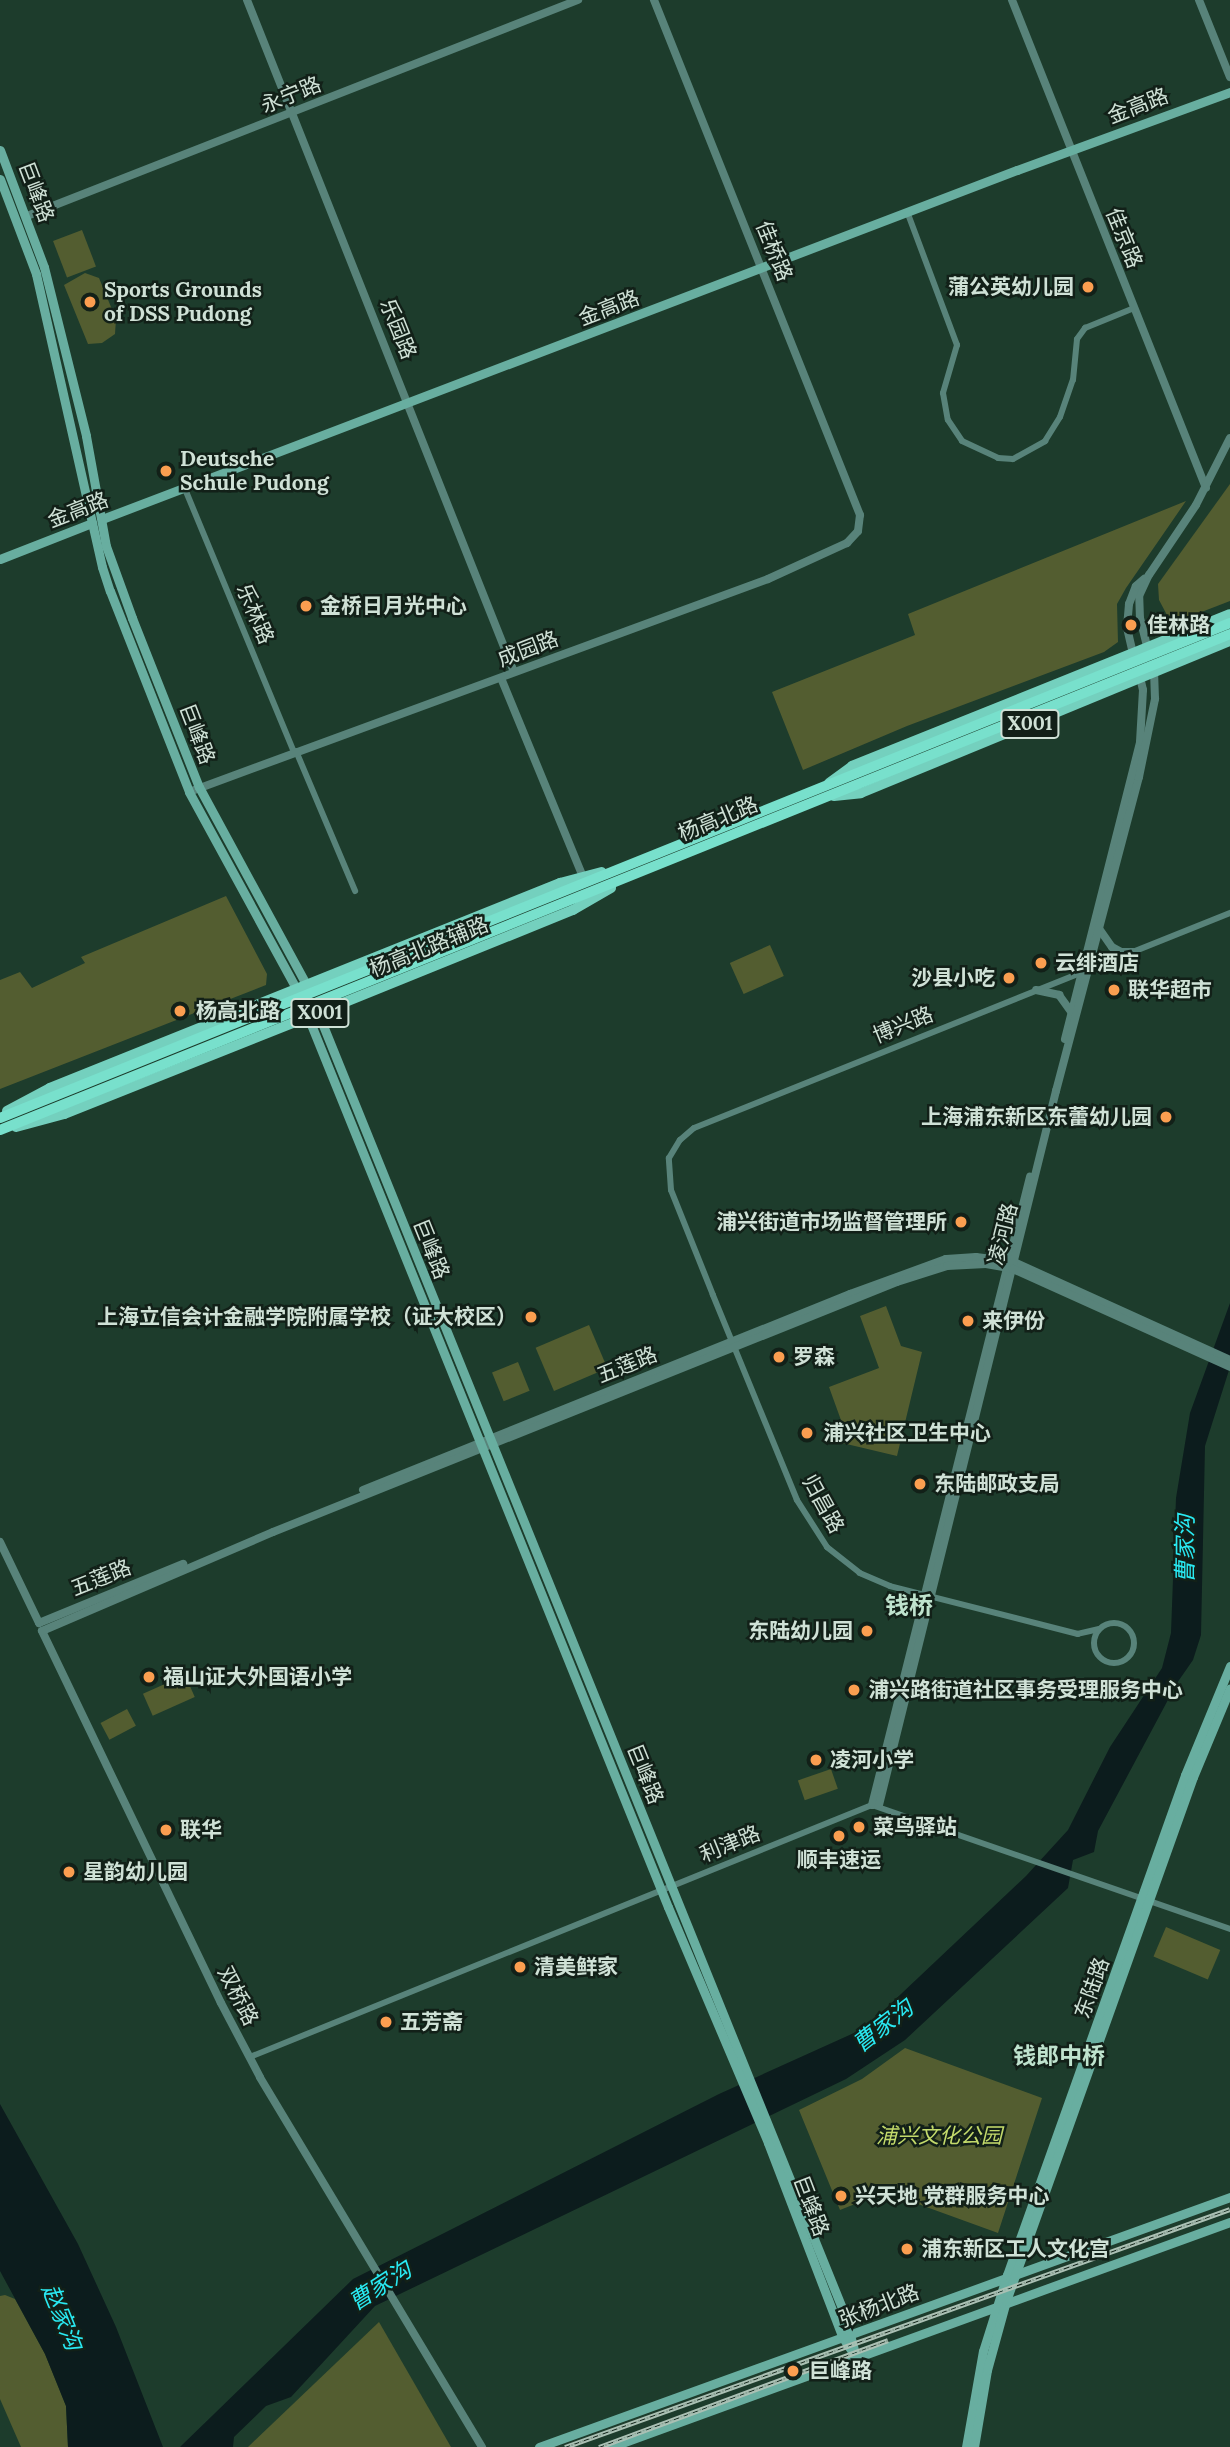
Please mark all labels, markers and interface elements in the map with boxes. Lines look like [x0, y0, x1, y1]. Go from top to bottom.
street label: 永宁路 [257, 72, 325, 118]
street label: 金高路 [1104, 83, 1172, 129]
street label: 巨峰路 [13, 158, 59, 226]
street label: 佳京路 [1101, 204, 1147, 272]
street label: 佳桥路 [751, 217, 797, 285]
place label: 蒲公英幼儿园 [948, 274, 1074, 300]
place label: Sports Grounds of DSS Pudong [104, 277, 262, 327]
marker: 蒲公英幼儿园 [1080, 279, 1096, 295]
street label: 金高路 [575, 285, 643, 331]
marker: Sports Grounds of DSS Pudong [82, 294, 98, 310]
street label: 乐园路 [375, 295, 421, 363]
place label: Deutsche Schule Pudong [180, 446, 329, 496]
marker: Deutsche Schule Pudong [158, 463, 174, 479]
street label: 金高路 [44, 487, 112, 533]
street label: 乐林路 [231, 580, 279, 648]
place label: 金桥日月光中心 [320, 593, 467, 619]
marker: 金桥日月光中心 [298, 598, 314, 614]
place label: 佳林路 [1147, 612, 1210, 638]
marker: 佳林路 [1121, 615, 1141, 635]
street label: 成园路 [494, 626, 562, 672]
street label: 巨峰路 [174, 700, 220, 768]
road number: X001 [1000, 708, 1060, 740]
street label: 杨高北路 [674, 792, 762, 846]
street label: 杨高北路辅路 [366, 912, 492, 982]
place label: 云绯酒店 [1055, 950, 1139, 976]
marker: 云绯酒店 [1033, 955, 1049, 971]
place label: 沙县小吃 [911, 965, 995, 991]
marker: 沙县小吃 [1001, 970, 1017, 986]
place label: 联华超市 [1128, 977, 1212, 1003]
marker: 联华超市 [1106, 982, 1122, 998]
place label: 杨高北路 [196, 998, 280, 1024]
road number: X001 [290, 998, 350, 1028]
marker: 杨高北路 [170, 1001, 190, 1021]
street label: 博兴路 [869, 1002, 937, 1048]
place label: 上海浦东新区东蕾幼儿园 [921, 1104, 1152, 1130]
marker: 上海浦东新区东蕾幼儿园 [1158, 1109, 1174, 1125]
street label: 凌河路 [983, 1200, 1023, 1268]
place label: 浦兴街道市场监督管理所 [716, 1209, 947, 1235]
marker: 浦兴街道市场监督管理所 [953, 1214, 969, 1230]
street label: 巨峰路 [408, 1215, 454, 1283]
place label: 上海立信会计金融学院附属学校（证大校区） [97, 1304, 517, 1330]
place label: 来伊份 [982, 1308, 1045, 1334]
marker: 上海立信会计金融学院附属学校（证大校区） [523, 1309, 539, 1325]
marker: 来伊份 [960, 1313, 976, 1329]
street label: 五莲路 [593, 1342, 661, 1388]
place label: 罗森 [793, 1344, 835, 1370]
marker: 罗森 [771, 1349, 787, 1365]
place label: 浦兴社区卫生中心 [823, 1420, 991, 1446]
marker: 浦兴社区卫生中心 [797, 1423, 817, 1443]
street label: 归昌路 [797, 1470, 849, 1538]
place label: 东陆邮政支局 [934, 1471, 1060, 1497]
marker: 东陆邮政支局 [912, 1476, 928, 1492]
water label: 曹家沟 [1171, 1515, 1199, 1583]
street label: 五莲路 [67, 1555, 135, 1601]
district label: 钱桥 [885, 1592, 933, 1620]
place label: 东陆幼儿园 [748, 1618, 853, 1644]
marker: 东陆幼儿园 [859, 1623, 875, 1639]
place label: 福山证大外国语小学 [163, 1664, 352, 1690]
marker: 福山证大外国语小学 [141, 1669, 157, 1685]
place label: 浦兴路街道社区事务受理服务中心 [868, 1677, 1183, 1703]
marker: 浦兴路街道社区事务受理服务中心 [846, 1682, 862, 1698]
street label: 巨峰路 [622, 1740, 668, 1808]
place label: 凌河小学 [830, 1747, 914, 1773]
marker: 凌河小学 [808, 1752, 824, 1768]
place label: 菜鸟驿站 [873, 1814, 957, 1840]
place label: 联华 [180, 1817, 222, 1843]
marker: 菜鸟驿站 [851, 1819, 867, 1835]
street label: 利津路 [696, 1821, 764, 1867]
marker: 联华 [158, 1822, 174, 1838]
marker: 顺丰速运 [831, 1828, 847, 1844]
place label: 顺丰速运 [797, 1847, 881, 1873]
place label: 星韵幼儿园 [83, 1859, 188, 1885]
marker: 星韵幼儿园 [61, 1864, 77, 1880]
place label: 清美鲜家 [534, 1954, 618, 1980]
street label: 东陆路 [1069, 1954, 1115, 2022]
marker: 清美鲜家 [512, 1959, 528, 1975]
street label: 双桥路 [212, 1962, 264, 2030]
water label: 曹家沟 [847, 1994, 919, 2058]
place label: 五芳斋 [400, 2009, 463, 2035]
marker: 五芳斋 [378, 2014, 394, 2030]
district label: 钱郎中桥 [1013, 2042, 1105, 2070]
park label: 浦兴文化公园 [876, 2123, 1002, 2149]
street label: 巨蜂路 [788, 2172, 834, 2240]
place label: 兴天地 党群服务中心 [855, 2183, 1050, 2209]
marker: 兴天地 党群服务中心 [833, 2188, 849, 2204]
place label: 浦东新区工人文化宫 [921, 2236, 1110, 2262]
marker: 浦东新区工人文化宫 [899, 2241, 915, 2257]
water label: 曹家沟 [344, 2256, 416, 2316]
street label: 张杨北路 [835, 2279, 923, 2333]
water label: 赵家沟 [36, 2280, 88, 2354]
place label: 巨峰路 [809, 2358, 872, 2384]
marker: 巨峰路 [783, 2361, 803, 2381]

